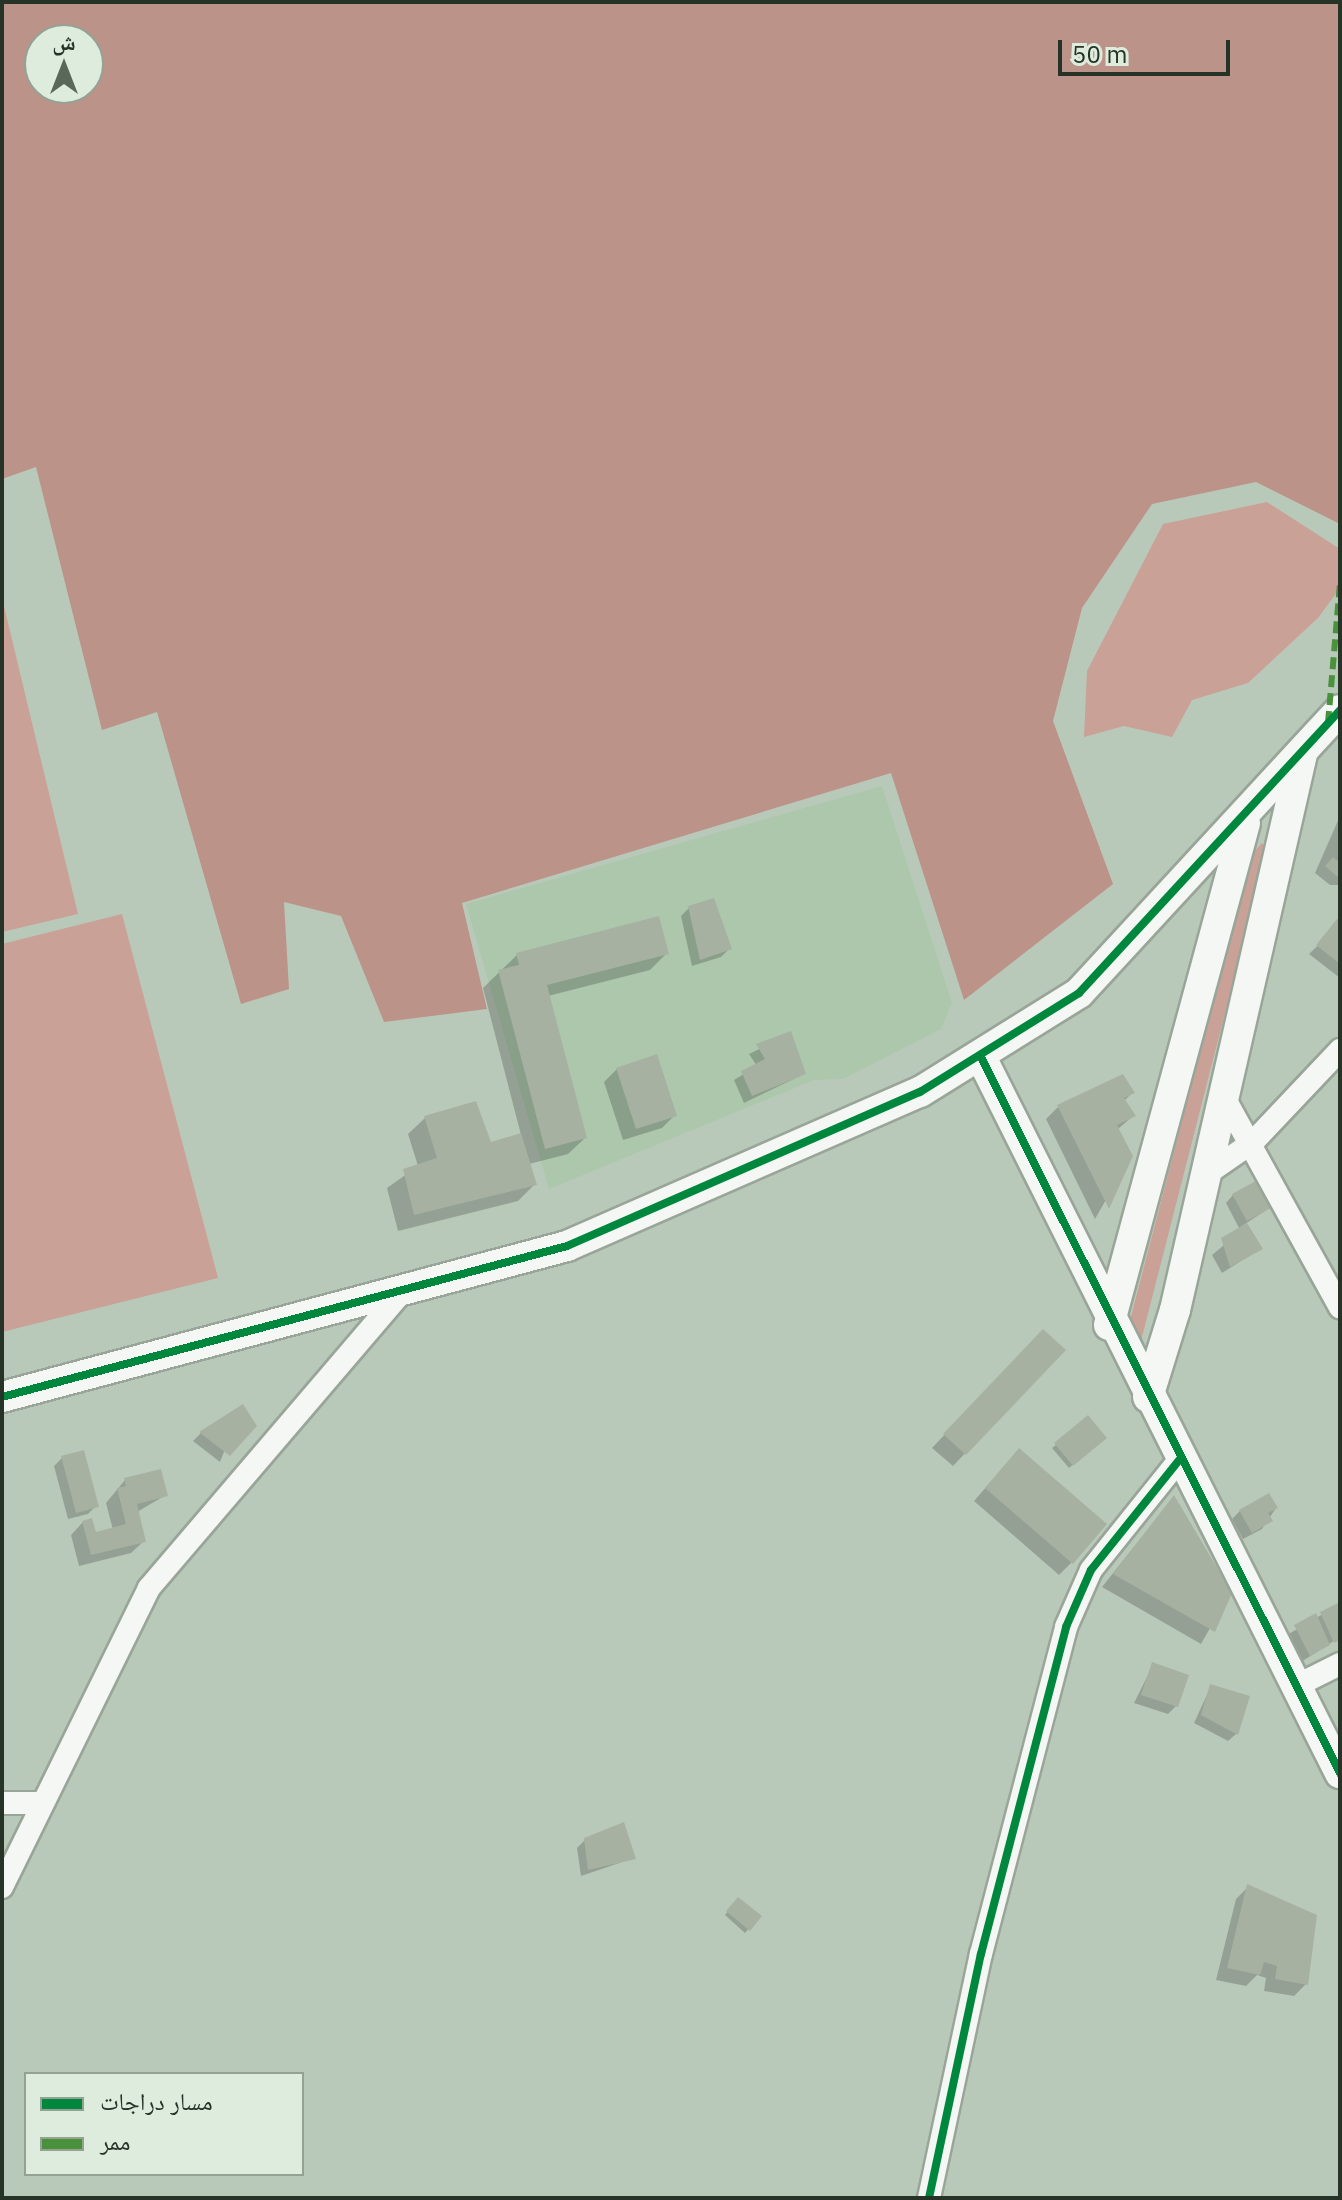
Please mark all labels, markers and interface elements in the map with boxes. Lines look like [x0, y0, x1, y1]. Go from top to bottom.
north arrow [24, 24, 104, 104]
scale bar [1062, 24, 1234, 74]
text: ش [52, 27, 76, 56]
text: 50 m [1072, 38, 1127, 70]
legend [24, 2072, 304, 2176]
text: مسار دراجات [100, 2085, 213, 2117]
text: ممر [100, 2125, 131, 2157]

